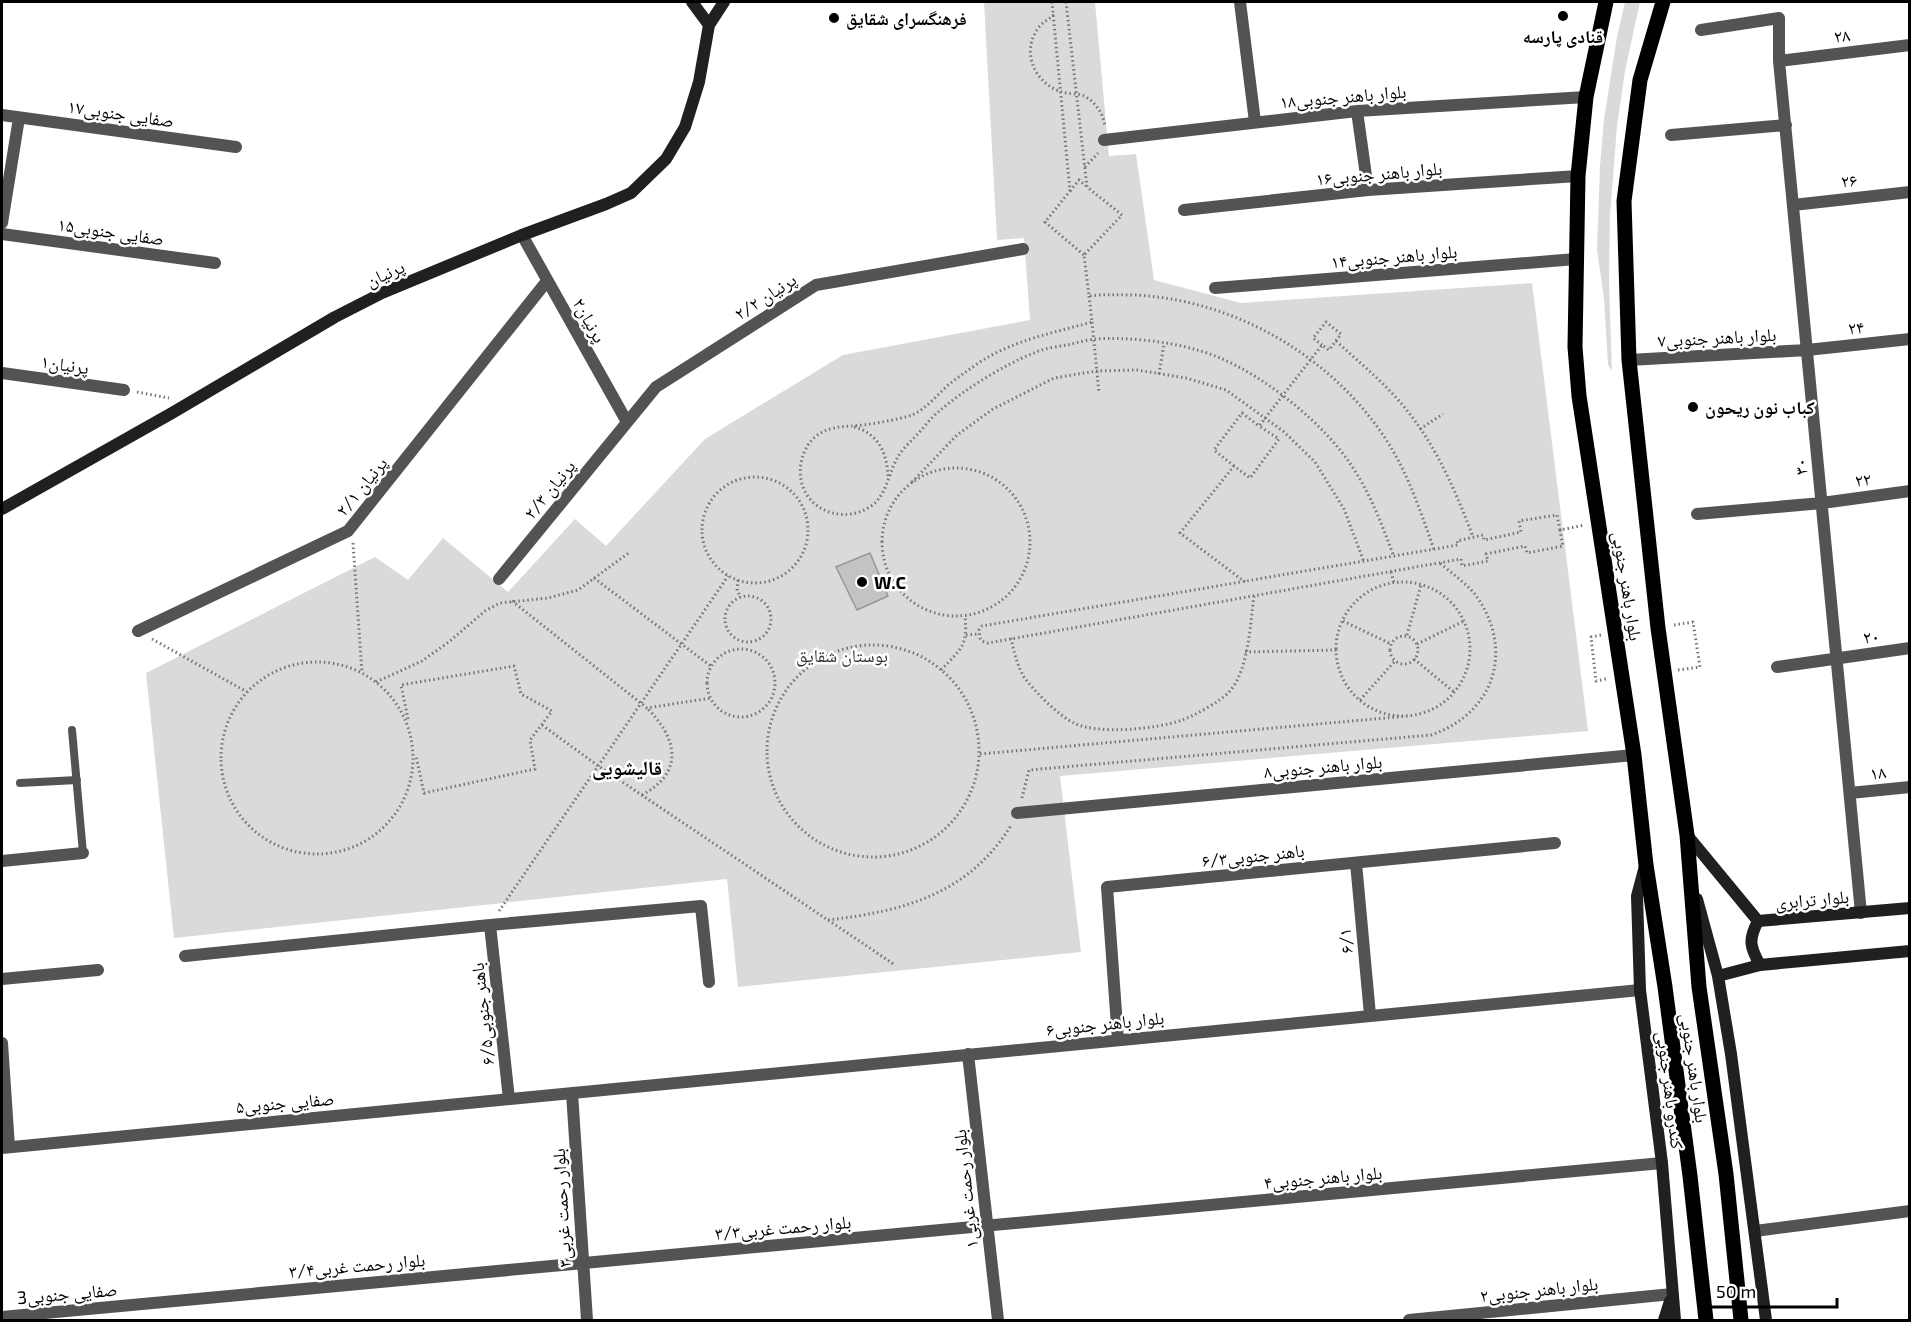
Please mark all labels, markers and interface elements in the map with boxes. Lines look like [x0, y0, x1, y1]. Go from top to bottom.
place label: فرهنگسرای شقایق [846, 7, 967, 30]
marker: قنادی پارسه [1556, 9, 1570, 23]
marker: فرهنگسرای شقایق [827, 11, 841, 25]
street label: ۲۸ [1833, 23, 1851, 47]
place label: قنادی پارسه [1523, 25, 1603, 48]
street label: ۱۸بلوار باهنر جنوبی [1279, 80, 1407, 113]
street label: صفایی جنوبی۱۷ [66, 95, 175, 132]
street label: بلوار باهنر جنوبی۱۶ [1315, 157, 1443, 190]
street label: ۲۶ [1840, 168, 1858, 192]
street label: صفایی جنوبی۱۵ [56, 213, 165, 250]
street label: بلوار باهنر جنوبی۱۴ [1330, 240, 1458, 273]
street label: پرنیان [362, 255, 408, 292]
street label: پرنیان ۲/۲ [730, 268, 801, 325]
street label: پرنیان۲ [568, 294, 611, 347]
street label: ۲۴ [1847, 315, 1865, 339]
street label: بلوار باهنر جنوبی۷ [1657, 323, 1777, 352]
street label: پرنیان۱ [40, 350, 90, 379]
place label: کباب نون ریحون [1705, 396, 1815, 419]
marker: کباب نون ریحون [1686, 400, 1700, 414]
street label: پرنیان ۲/۱ [331, 452, 392, 521]
street label: پرنیان ۲/۳ [519, 455, 580, 524]
street label: ۳۰ [1788, 458, 1812, 476]
street label: ۲۲ [1854, 467, 1872, 491]
street label: بلوار باهنر جنوبی [1607, 530, 1648, 643]
place label: W.C [874, 571, 907, 593]
marker: W.C [855, 575, 869, 589]
street label: ۲۰ [1861, 624, 1881, 648]
park label: بوستان شقایق [796, 644, 888, 667]
street label: ۸بلوار باهنر جنوبی [1263, 750, 1383, 783]
district label: قالیشویی [592, 755, 662, 781]
street label: ۱۸ [1869, 760, 1887, 784]
street label: ۶/۳باهنر جنوبی [1201, 839, 1306, 872]
street label: بلوار ترابری [1774, 885, 1850, 914]
street label: ۶/۱ [1333, 927, 1357, 955]
street label: باهنر جنوبی۶/۵ [466, 961, 499, 1066]
street label: بلوار باهنر جنوبی۶ [1045, 1006, 1165, 1041]
street label: بلوار باهنر جنوبی [1675, 1012, 1714, 1125]
street label: کندرو باهنر جنوبی [1652, 1030, 1689, 1151]
street label: صفایی جنوبی۵ [235, 1087, 335, 1118]
street label: بلوار رحمت غربی۱ [948, 1128, 983, 1250]
street label: بلوار رحمت غربی۳ [547, 1148, 576, 1268]
street label: بلوار باهنر جنوبی۴ [1263, 1161, 1383, 1194]
street label: بلوار رحمت غربی۳/۳ [714, 1210, 852, 1245]
street label: بلوار رحمت غربی۳/۴ [288, 1248, 426, 1283]
scale bar [1707, 1271, 1838, 1309]
street label: بلوار باهنر جنوبی۲ [1479, 1272, 1599, 1307]
street label: 3صفایی جنوبی [16, 1278, 118, 1309]
text: 50 m [1716, 1280, 1756, 1302]

